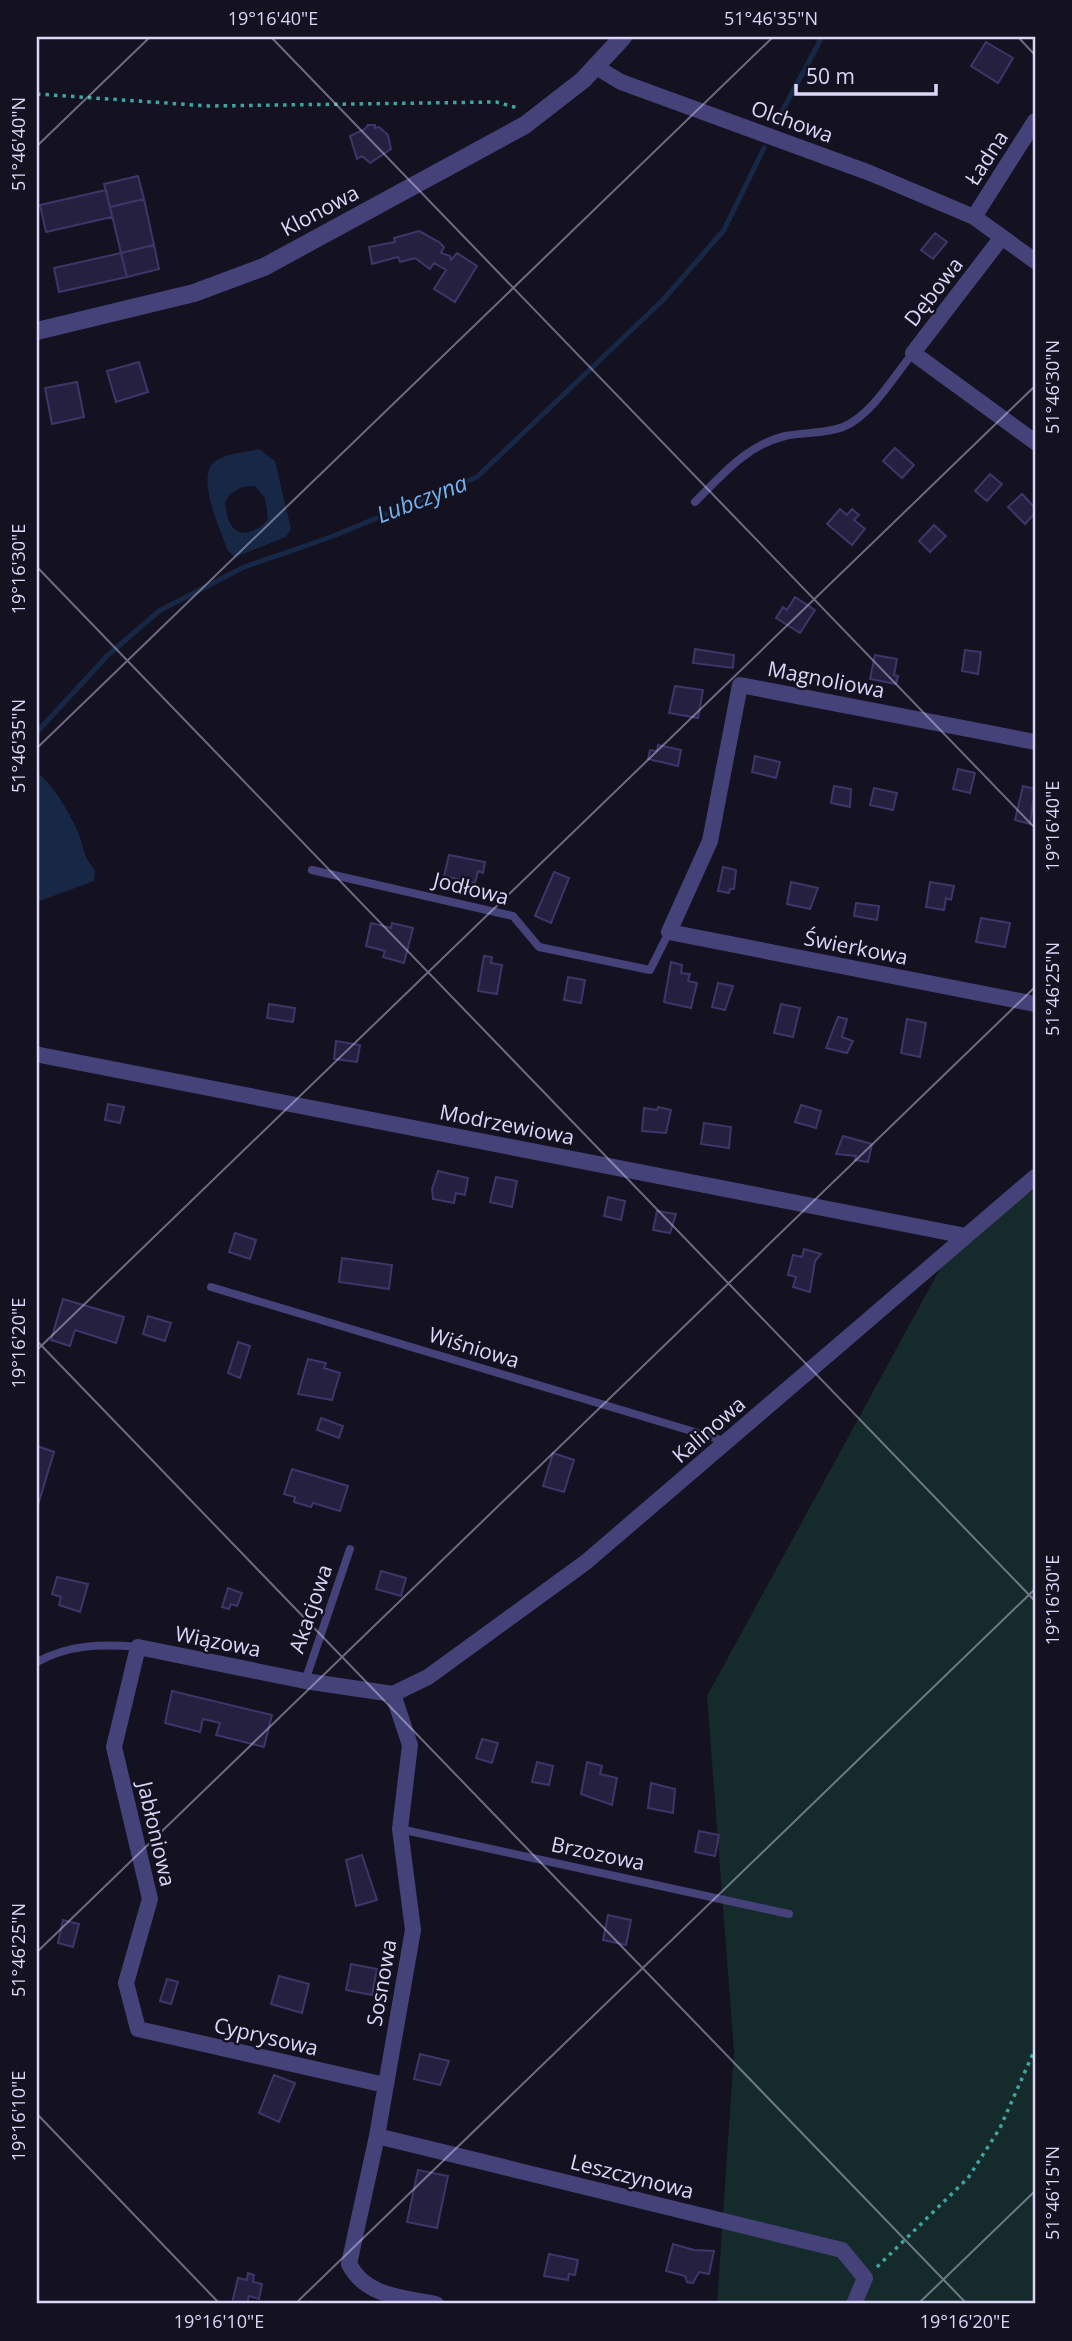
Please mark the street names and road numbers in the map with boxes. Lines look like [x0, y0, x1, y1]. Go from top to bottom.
street label: Olchowa [748, 93, 837, 149]
street label: Ładna [958, 125, 1014, 190]
street label: Klonowa [276, 178, 363, 242]
street label: Dębowa [897, 251, 969, 332]
street label: Magnoliowa [765, 654, 887, 704]
street label: Jodłowa [429, 865, 512, 911]
street label: Świerkowa [802, 923, 910, 971]
street label: Modrzewiowa [437, 1097, 577, 1151]
street label: Wiśniowa [426, 1320, 523, 1374]
street label: Kalinowa [666, 1390, 751, 1469]
street label: Akacjowa [282, 1561, 338, 1657]
street label: Wiązowa [173, 1619, 263, 1663]
street label: Jabłoniowa [131, 1777, 183, 1889]
street label: Brzozowa [549, 1829, 648, 1877]
street label: Sosnowa [360, 1937, 402, 2028]
street label: Cyprysowa [211, 2010, 321, 2062]
street label: Leszczynowa [567, 2147, 697, 2205]

